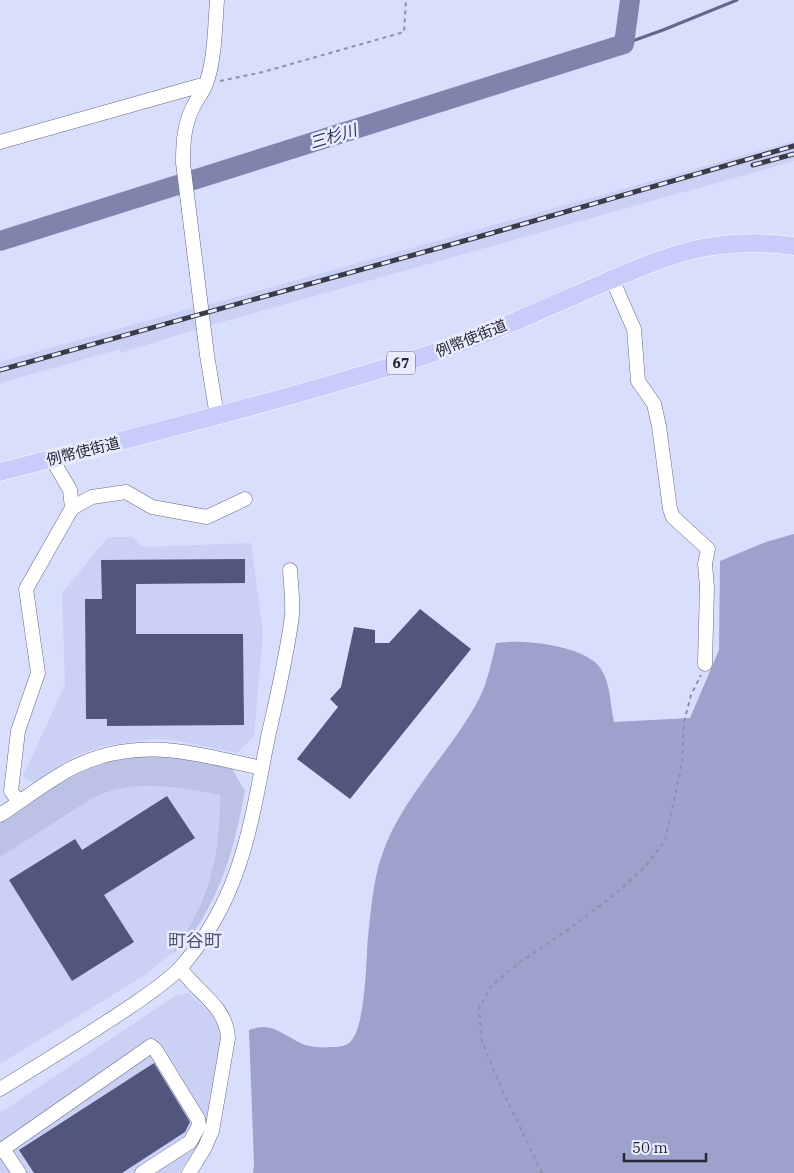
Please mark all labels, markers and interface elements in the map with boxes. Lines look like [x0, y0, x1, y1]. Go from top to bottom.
water label: 三杉川 [307, 119, 361, 153]
street label: 例幣使街道 [433, 315, 509, 361]
road number: 67 [387, 352, 415, 374]
street label: 例幣使街道 [44, 433, 122, 469]
district label: 町谷町 [168, 929, 222, 952]
scale bar [624, 1130, 706, 1162]
text: 50 m [632, 1138, 668, 1157]

